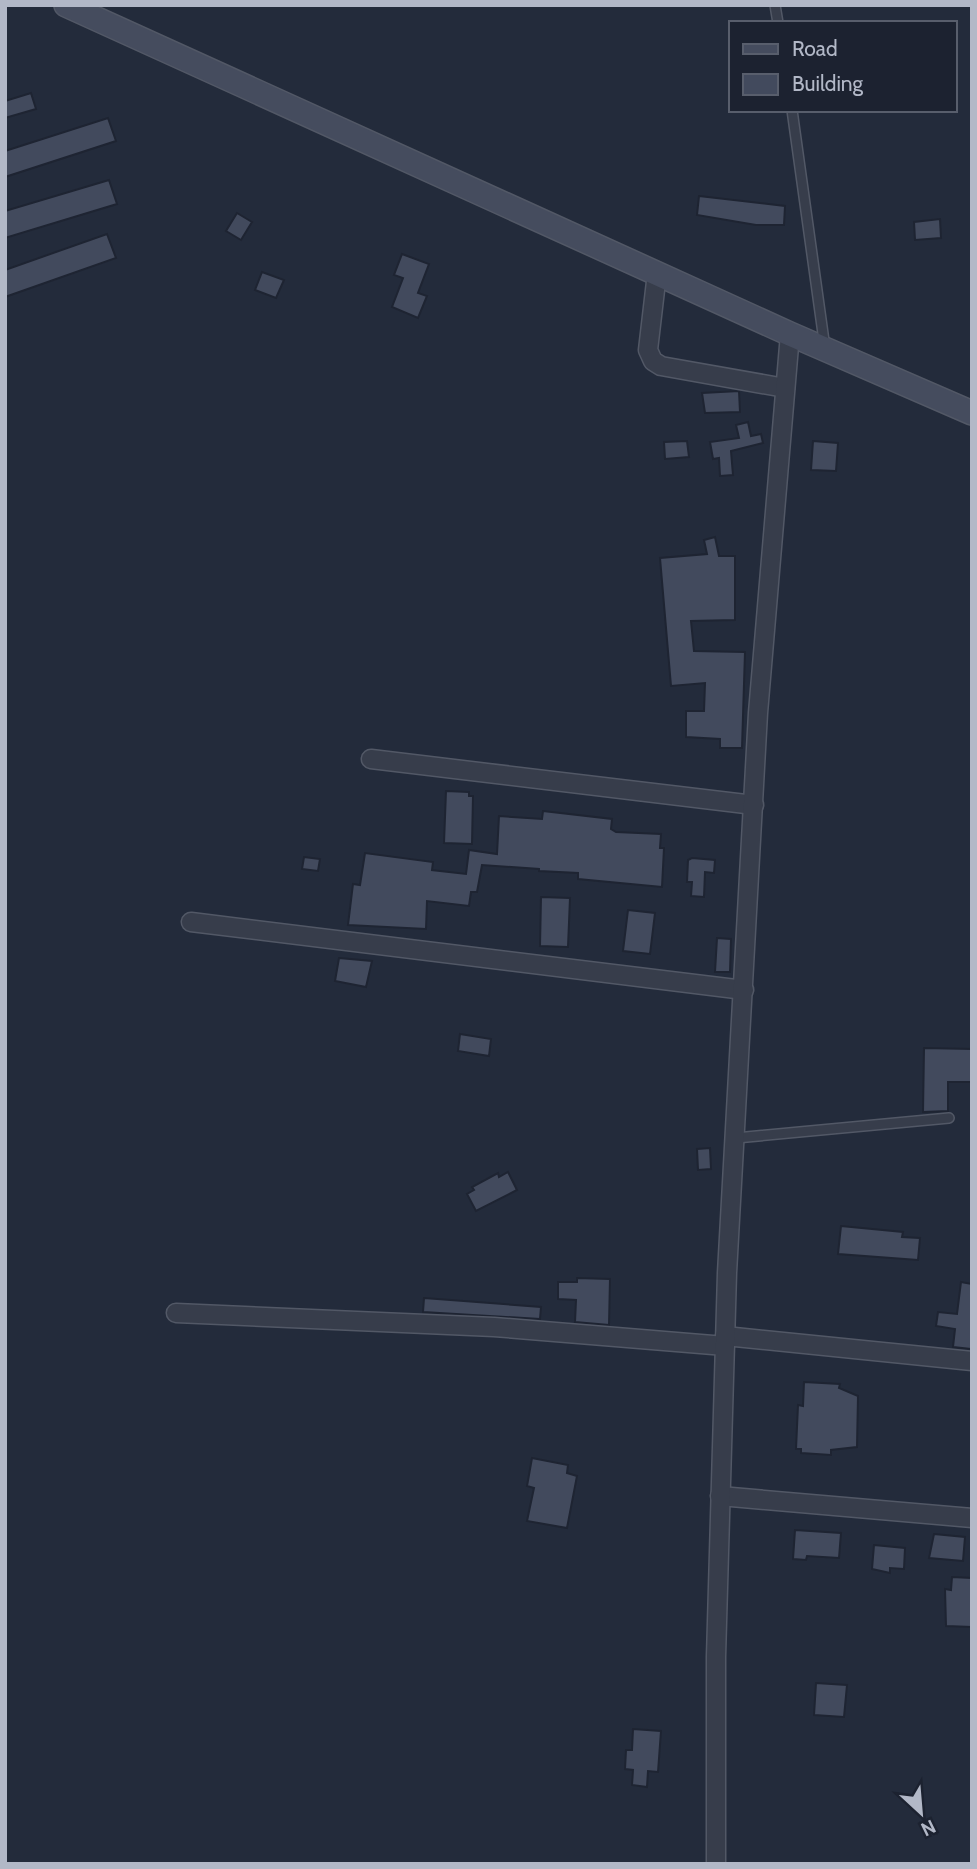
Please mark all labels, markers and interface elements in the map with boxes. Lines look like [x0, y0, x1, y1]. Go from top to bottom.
legend [729, 21, 956, 112]
text: Road [792, 36, 838, 61]
text: Building [792, 71, 864, 96]
north arrow [886, 1778, 956, 1848]
text: N [917, 1815, 939, 1841]

